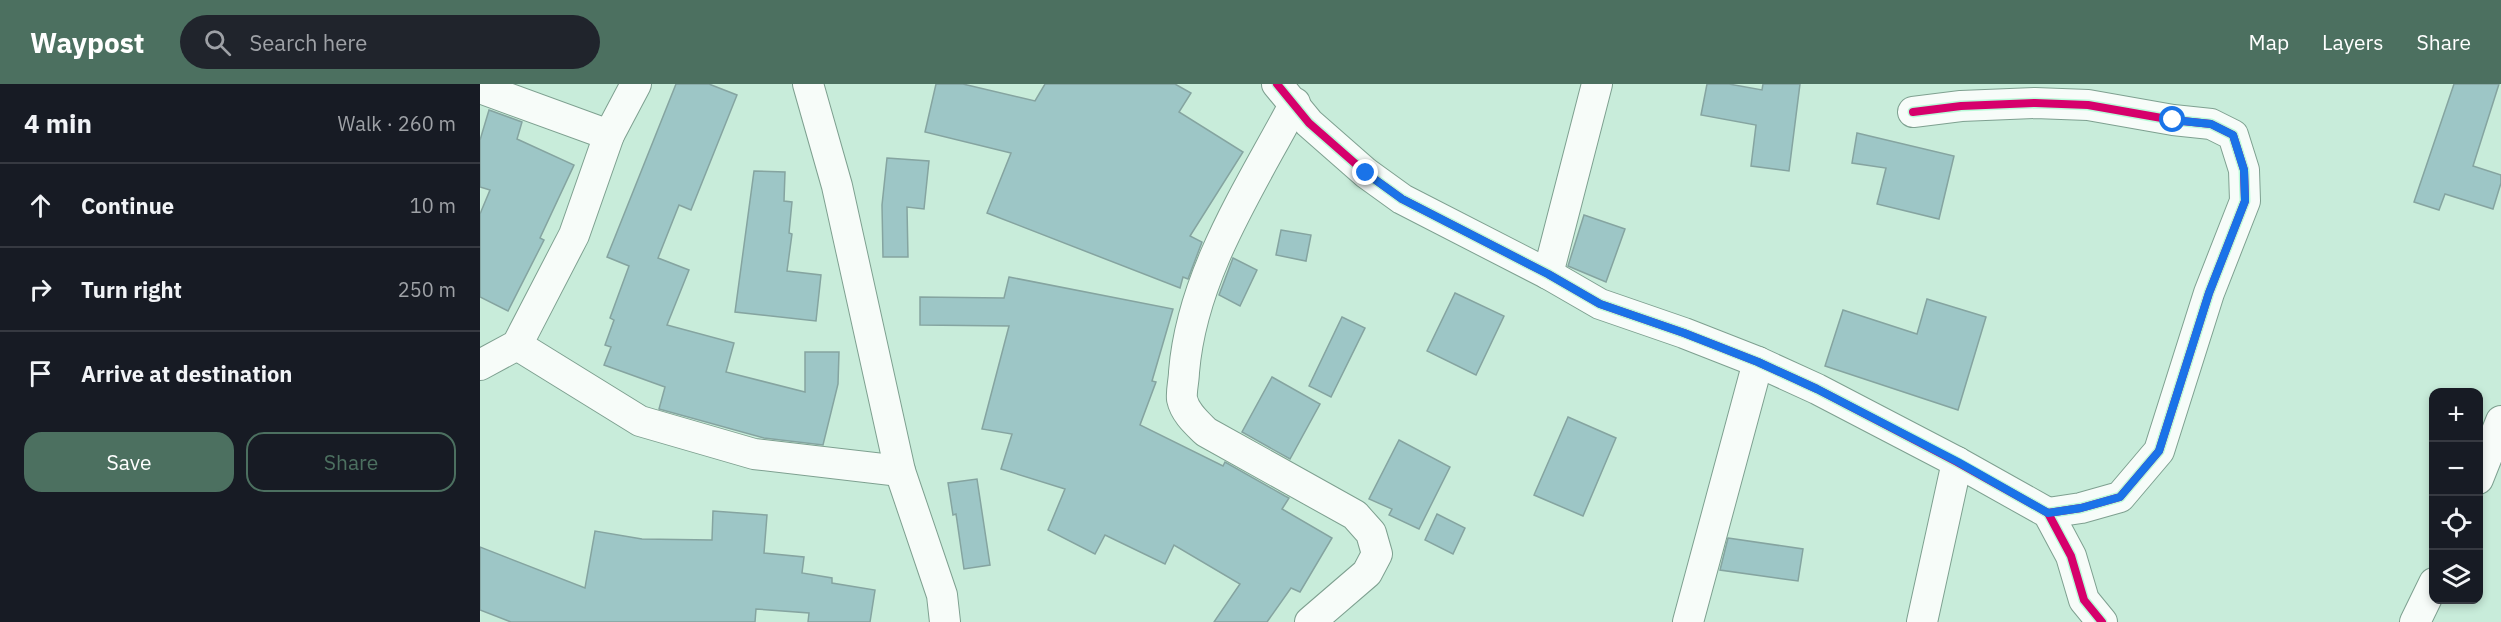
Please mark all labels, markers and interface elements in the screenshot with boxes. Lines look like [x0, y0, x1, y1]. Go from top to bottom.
search box [180, 15, 600, 69]
text: Waypost [30, 24, 144, 61]
icon: search [201, 26, 234, 59]
text: Search here [249, 28, 367, 57]
text: Map [2249, 28, 2289, 56]
text: Layers [2322, 28, 2384, 56]
text: Share [2417, 28, 2471, 56]
text: 4 min [24, 106, 92, 140]
route start [2159, 106, 2185, 132]
text: Walk · 260 m [338, 110, 456, 137]
route end [1352, 159, 1378, 185]
icon: ahead [24, 189, 57, 222]
text: Continue [81, 191, 174, 220]
text: 10 m [410, 192, 456, 219]
icon: right [24, 273, 57, 306]
text: Turn right [81, 275, 182, 304]
text: 250 m [398, 276, 456, 303]
icon: arrive [24, 357, 57, 390]
text: Arrive at destination [81, 359, 292, 388]
map controls [2429, 388, 2483, 604]
button: + [2429, 388, 2483, 442]
button: Save [24, 432, 234, 492]
button: Share [246, 432, 456, 492]
button: − [2429, 442, 2483, 496]
button: locate [2429, 496, 2483, 550]
button: layers [2429, 550, 2483, 604]

